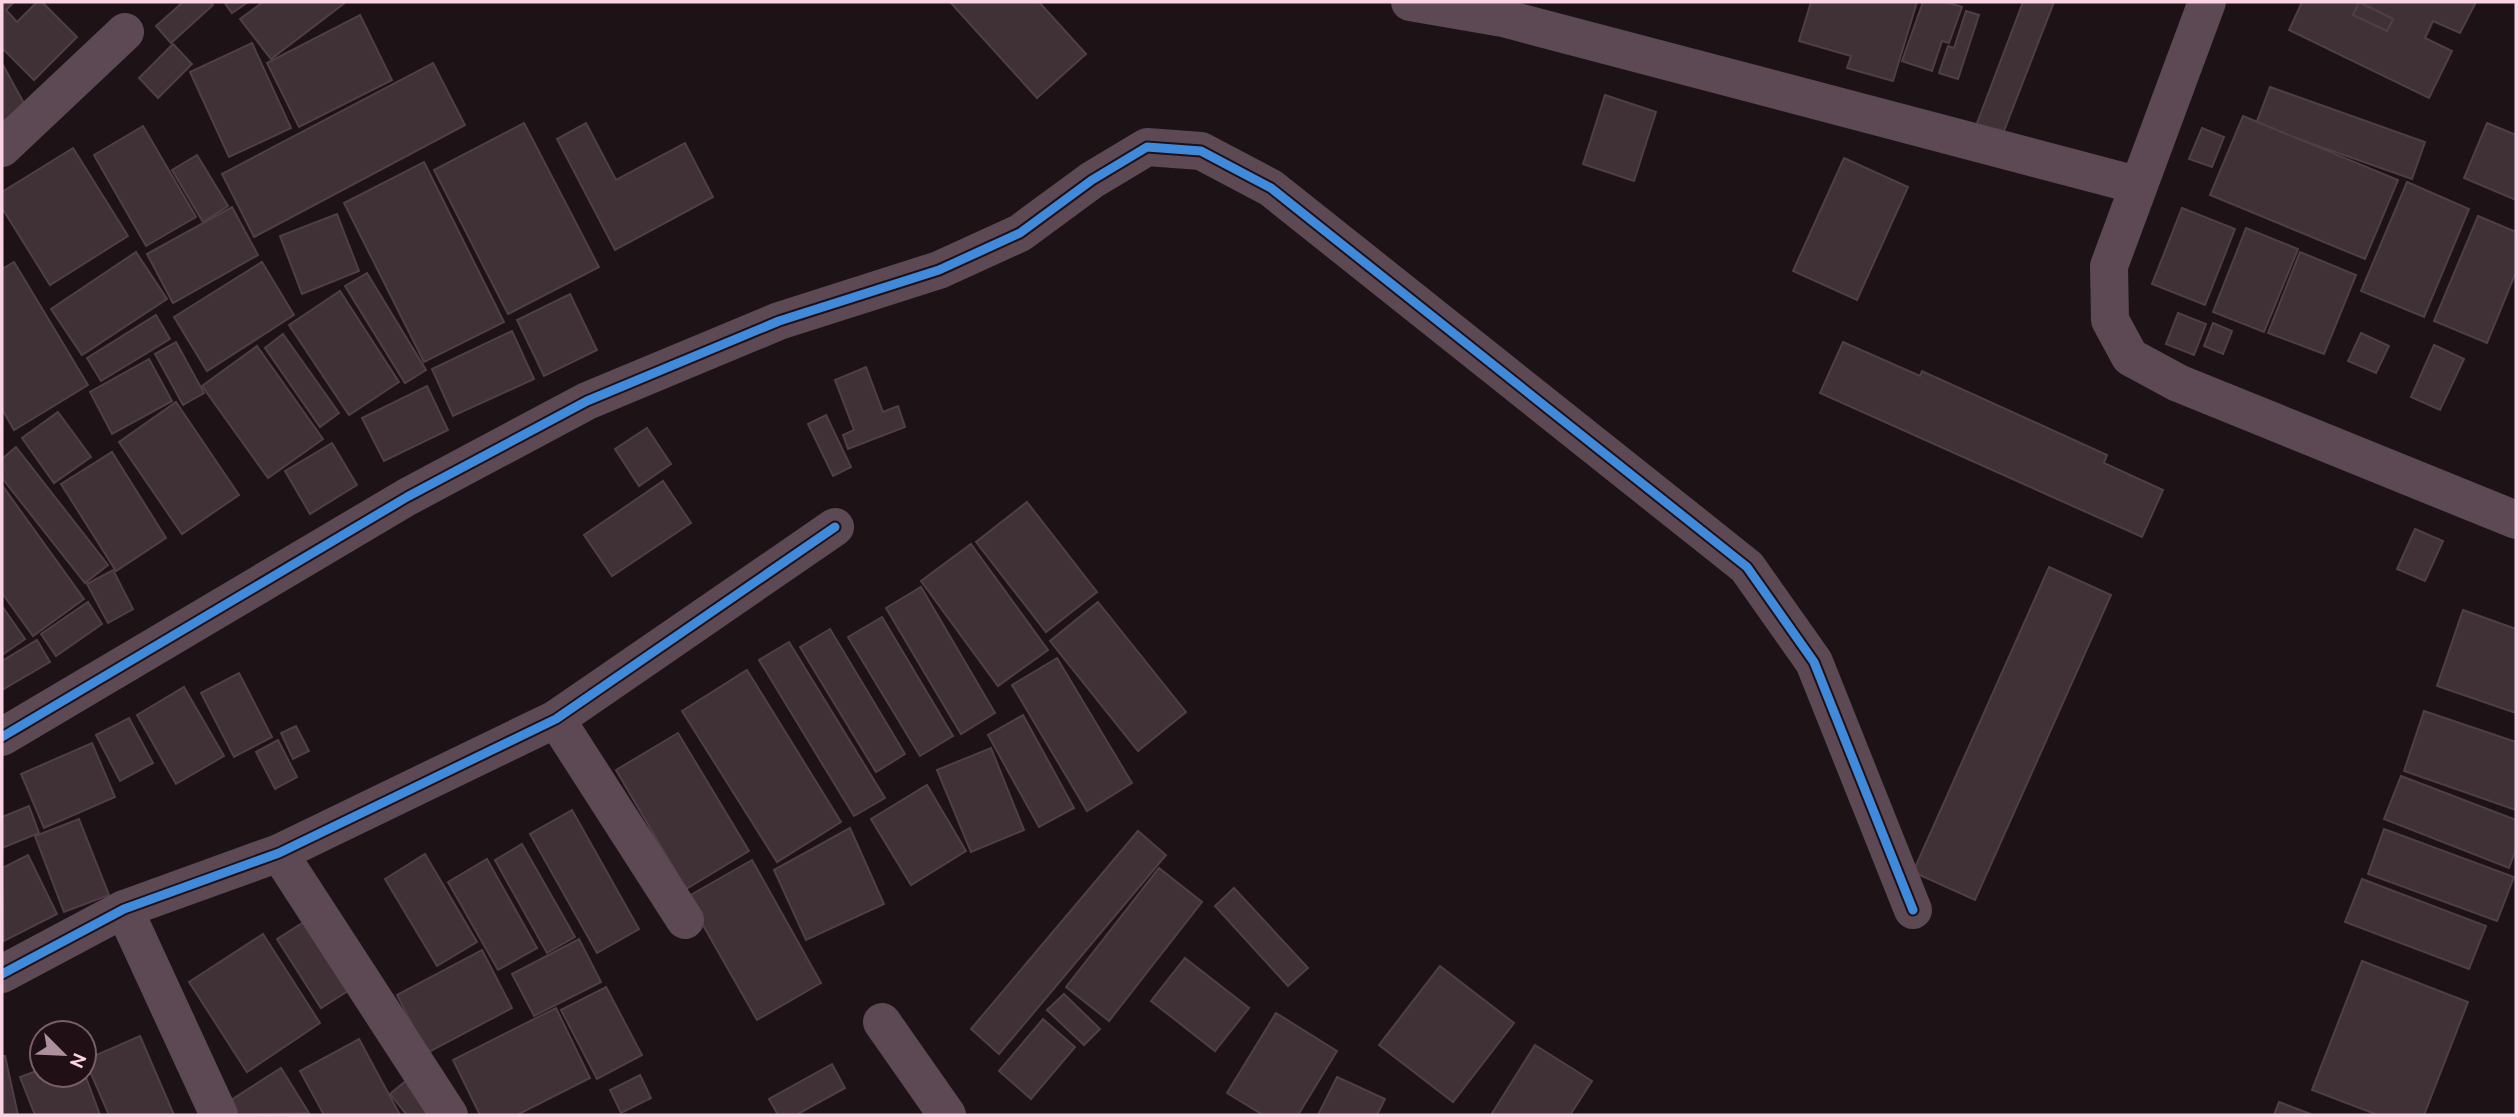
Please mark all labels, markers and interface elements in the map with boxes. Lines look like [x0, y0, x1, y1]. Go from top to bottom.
north arrow [28, 1019, 98, 1089]
text: N [66, 1050, 91, 1072]

